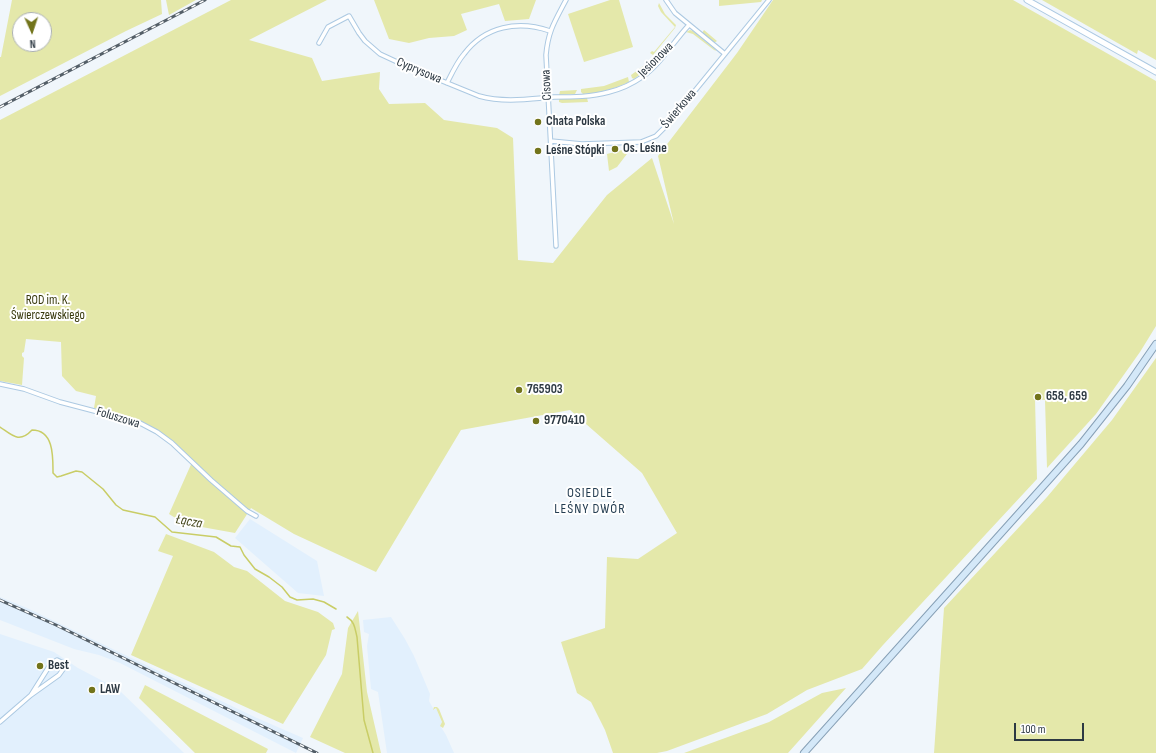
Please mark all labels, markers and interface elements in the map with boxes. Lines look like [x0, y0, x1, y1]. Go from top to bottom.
north arrow [12, 12, 52, 52]
text: N [29, 37, 36, 50]
street label: Jesionowa [635, 39, 677, 81]
street label: Cyprysowa [394, 55, 444, 87]
street label: Cisowa [538, 69, 556, 101]
street label: Świerkowa [658, 86, 700, 132]
place label: Chata Polska [546, 114, 605, 130]
marker: Chata Polska [533, 117, 543, 127]
place label: Os. Leśne [623, 141, 667, 157]
place label: Leśne Stópki [546, 143, 604, 159]
marker: Os. Leśne [610, 144, 620, 154]
marker: Leśne Stópki [533, 146, 543, 156]
park label: ROD im. K. Świerczewskiego [11, 293, 85, 324]
place label: 765903 [527, 382, 563, 398]
marker: 765903 [514, 385, 524, 395]
place label: 658, 659 [1046, 389, 1087, 405]
marker: 658, 659 [1033, 392, 1043, 402]
street label: Foluszowa [94, 404, 142, 432]
place label: 9770410 [544, 413, 585, 429]
marker: 9770410 [531, 416, 541, 426]
district label: OSIEDLE LEŚNY DWÓR [554, 485, 626, 518]
water label: Łącza [174, 511, 204, 533]
place label: Best [48, 658, 69, 674]
marker: Best [35, 661, 45, 671]
place label: LAW [100, 682, 120, 698]
marker: LAW [87, 685, 97, 695]
scale bar [1016, 715, 1086, 741]
text: 100 m [1021, 722, 1046, 737]

